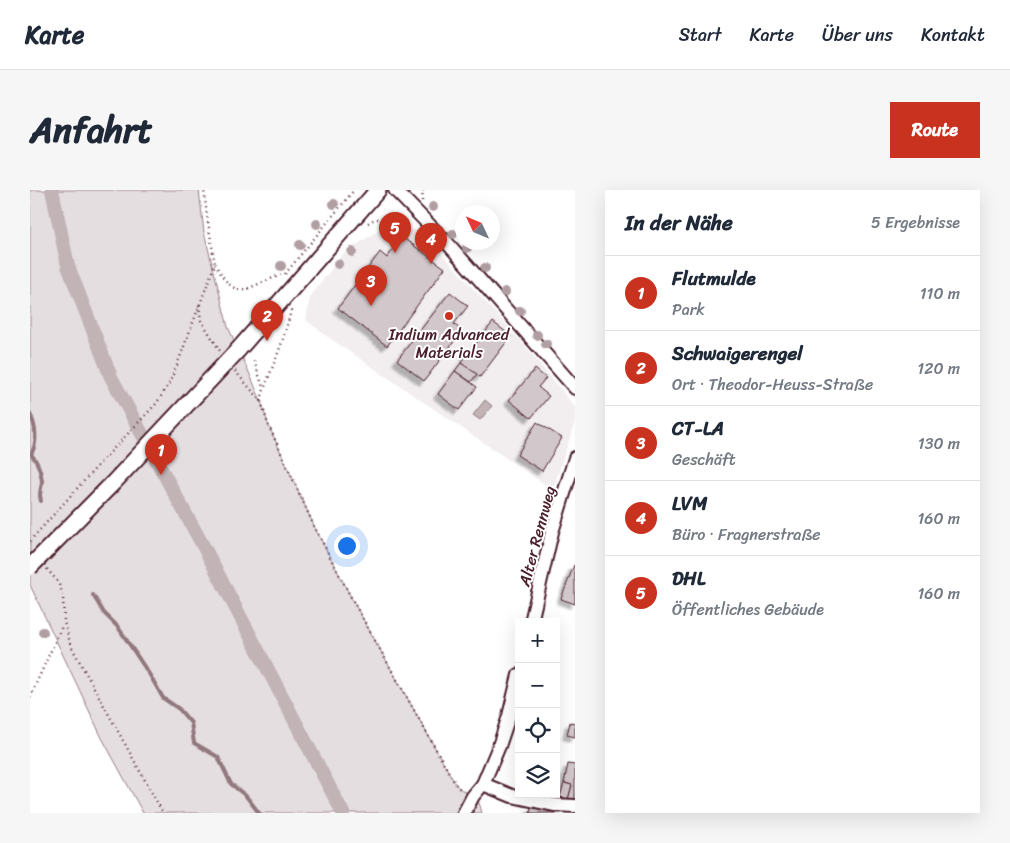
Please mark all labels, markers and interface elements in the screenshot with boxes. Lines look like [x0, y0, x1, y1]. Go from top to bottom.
text: Karte [25, 14, 84, 56]
text: Start [679, 19, 722, 51]
text: Karte [750, 19, 794, 51]
text: Über uns [822, 19, 893, 51]
text: Kontakt [921, 19, 985, 51]
text: Anfahrt [30, 99, 153, 161]
button: Route [890, 102, 980, 158]
text: In der Nähe [625, 204, 733, 242]
north arrow [455, 205, 500, 250]
text: 5 Ergebnisse [871, 208, 960, 237]
pin: 5 [379, 212, 411, 253]
pin: 4 [415, 223, 447, 264]
text: Flutmulde [672, 262, 756, 295]
pin: 3 [355, 265, 387, 306]
text: 1 [638, 279, 644, 308]
text: 110 m [920, 279, 960, 308]
text: Park [672, 295, 705, 324]
pin: 2 [251, 300, 283, 341]
marker: Indium Advanced Materials [443, 310, 455, 322]
place label: Indium Advanced Materials [388, 320, 511, 367]
text: Schwaigerengel [672, 337, 803, 370]
text: 2 [636, 354, 646, 383]
text: 120 m [917, 354, 960, 383]
text: Ort · Theodor-Heuss-Straße [672, 370, 873, 399]
text: CT-LA [672, 412, 724, 445]
text: 3 [637, 429, 645, 458]
text: 130 m [918, 429, 960, 458]
pin: 1 [145, 434, 177, 475]
text: Geschäft [672, 445, 735, 474]
street label: Alter Rennweg [509, 482, 564, 590]
text: LVM [672, 487, 707, 520]
text: 4 [636, 504, 646, 533]
text: 160 m [917, 504, 960, 533]
text: Büro · Fragnerstraße [672, 520, 821, 549]
your location [334, 533, 360, 559]
text: DHL [672, 562, 706, 595]
text: 5 [636, 579, 646, 608]
text: 160 m [917, 579, 960, 608]
text: Öffentliches Gebäude [672, 595, 824, 624]
map controls [515, 618, 560, 798]
button: + [515, 618, 560, 663]
button: − [515, 663, 560, 708]
button: locate [515, 708, 560, 753]
button: layers [515, 753, 560, 798]

